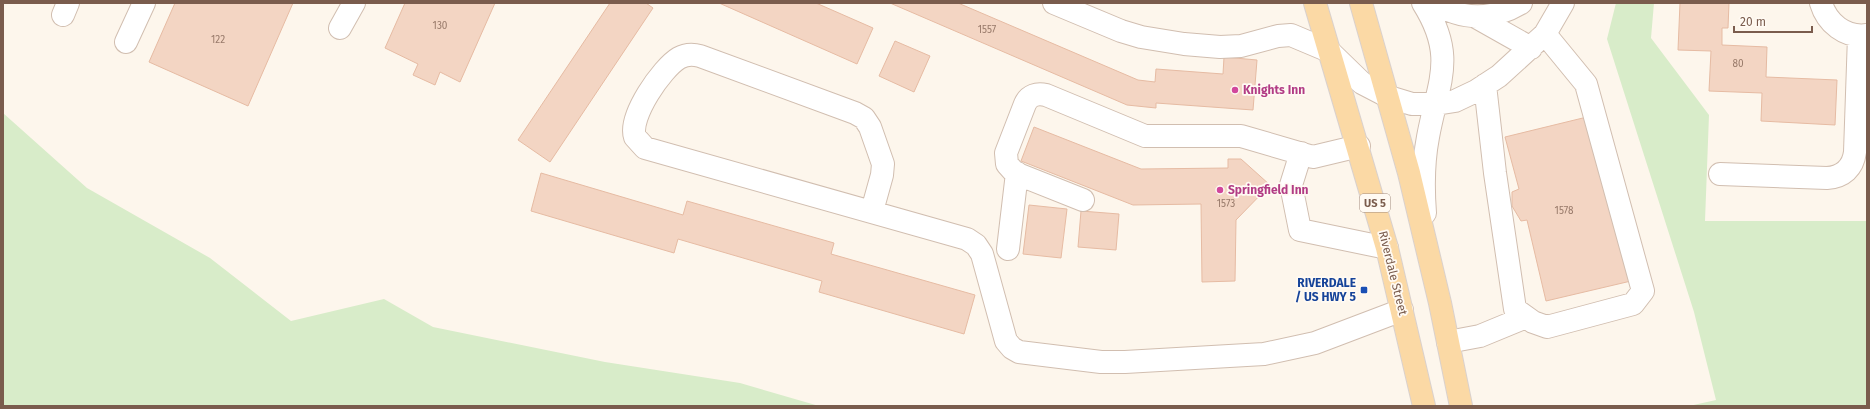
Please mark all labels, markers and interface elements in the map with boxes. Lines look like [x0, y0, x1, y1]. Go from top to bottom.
scale bar [1734, 8, 1812, 34]
text: 20 m [1740, 15, 1766, 29]
house number: 130 [433, 20, 448, 32]
house number: 1557 [978, 24, 997, 36]
house number: 122 [211, 34, 225, 46]
house number: 80 [1732, 58, 1744, 70]
place label: Knights Inn [1243, 83, 1305, 97]
marker: Knights Inn [1230, 85, 1240, 95]
place label: Springfield Inn [1228, 183, 1309, 197]
marker: Springfield Inn [1215, 185, 1225, 195]
road number: US 5 [1360, 194, 1390, 212]
house number: 1573 [1217, 198, 1235, 210]
house number: 1578 [1555, 205, 1574, 217]
street label: Riverdale Street [1376, 229, 1410, 317]
place label: RIVERDALE / US HWY 5 [1295, 276, 1357, 304]
marker: RIVERDALE / US HWY 5 [1359, 285, 1369, 295]

